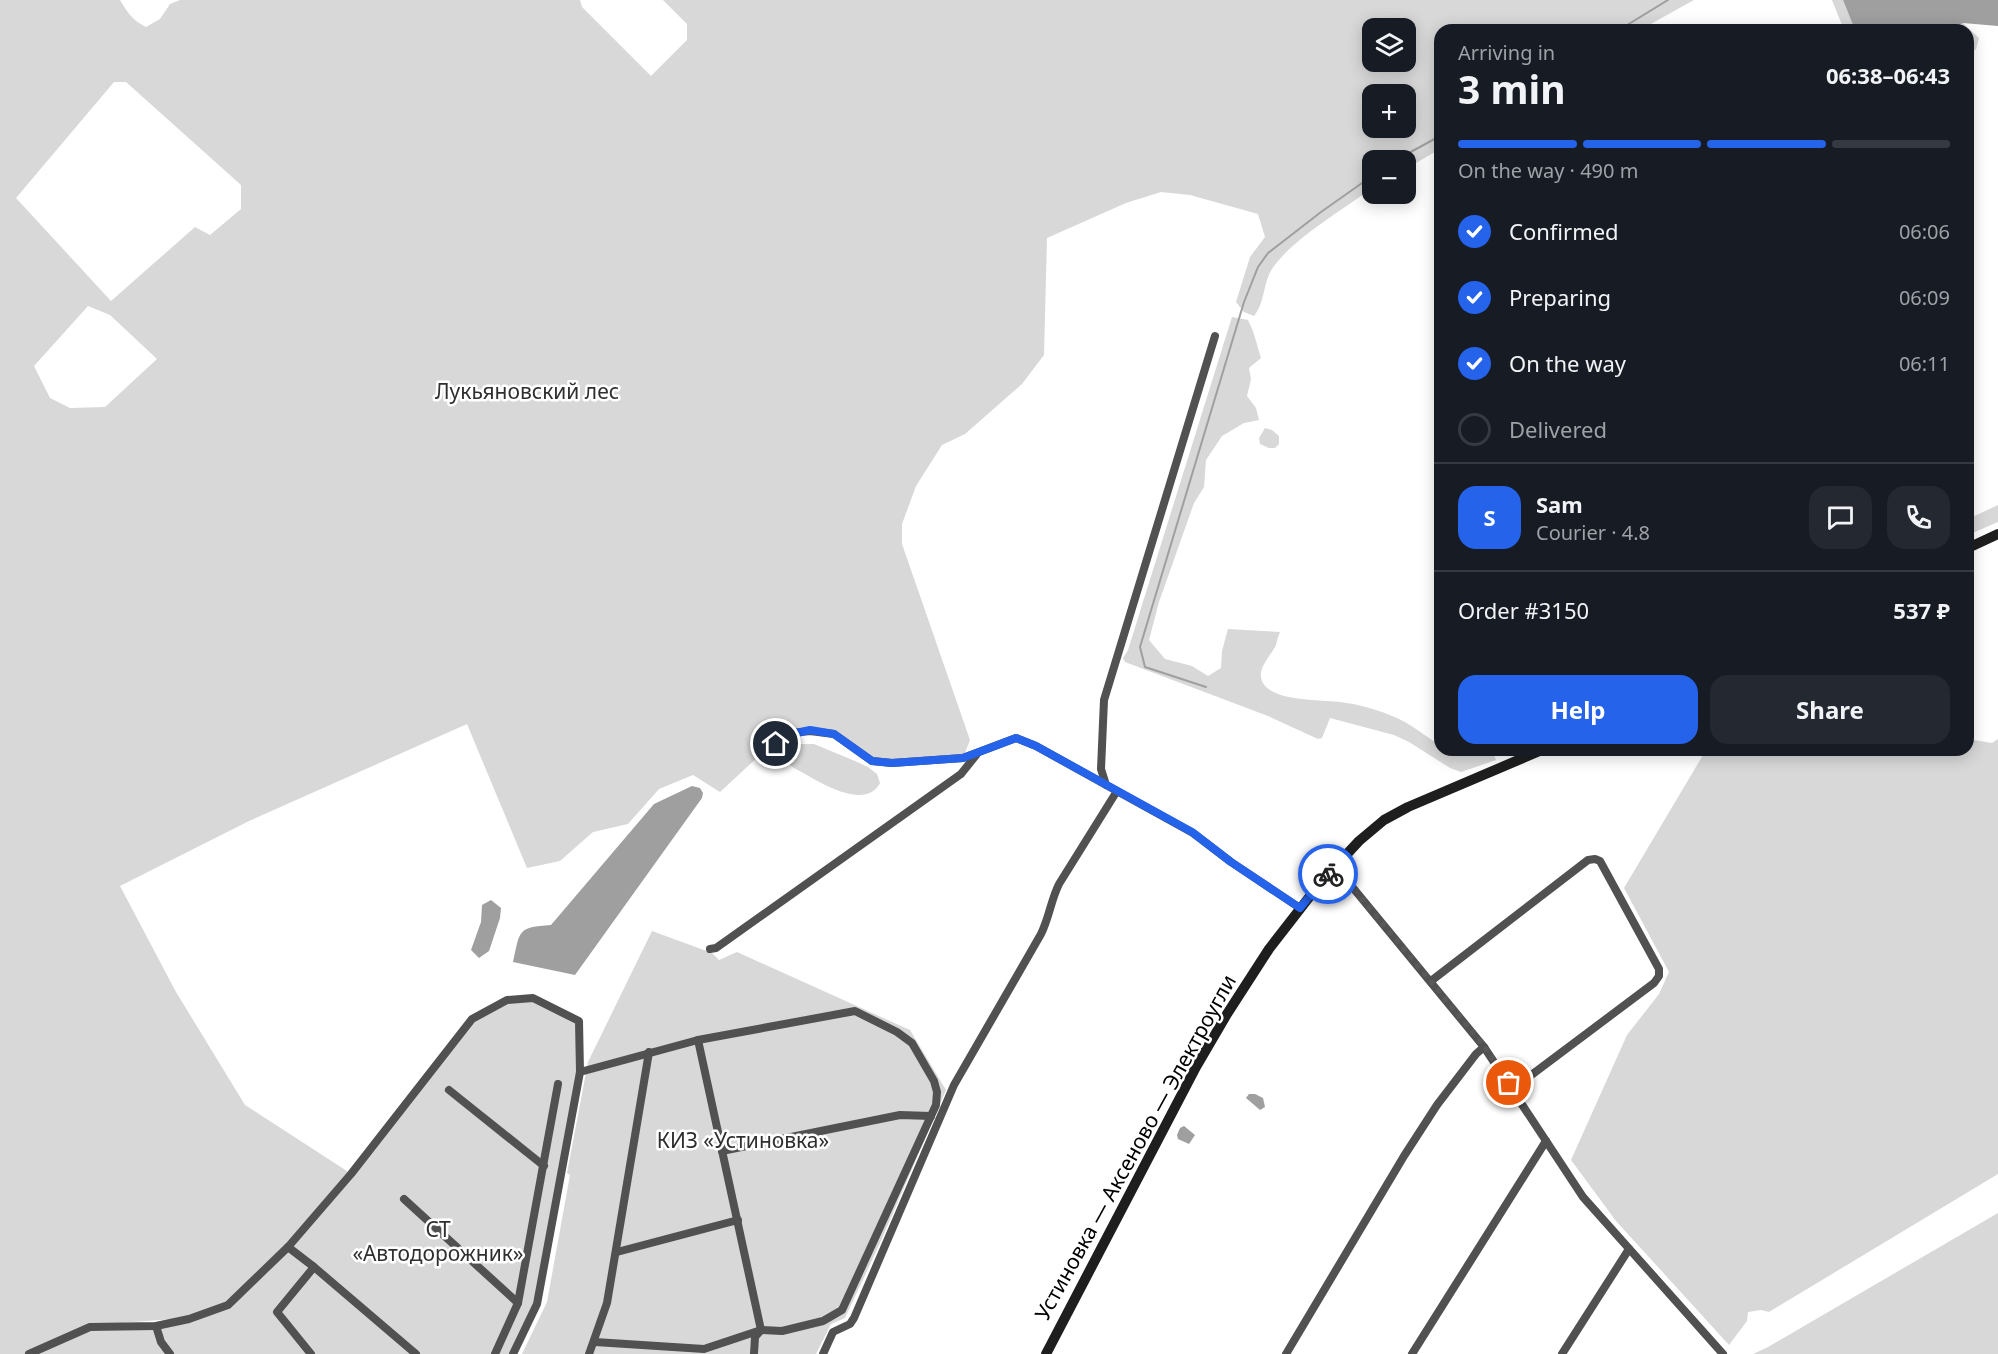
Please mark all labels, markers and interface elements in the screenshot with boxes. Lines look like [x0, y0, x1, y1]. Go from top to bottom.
map controls [1362, 18, 1416, 204]
button: layers [1362, 18, 1416, 72]
text: Arriving in [1458, 39, 1555, 66]
text: 06:38–06:43 [1826, 60, 1950, 90]
text: 3 min [1458, 62, 1565, 115]
button: + [1362, 84, 1416, 138]
button: − [1362, 150, 1416, 204]
text: On the way · 490 m [1458, 157, 1638, 184]
icon: check [1458, 215, 1491, 248]
text: Confirmed [1509, 216, 1619, 246]
text: 06:06 [1899, 218, 1950, 245]
icon: check [1458, 281, 1491, 314]
text: Preparing [1509, 282, 1611, 312]
text: 06:09 [1899, 284, 1950, 311]
icon: check [1458, 347, 1491, 380]
text: On the way [1509, 348, 1626, 378]
text: 06:11 [1899, 350, 1950, 377]
park label: Лукьяновский лес [435, 377, 619, 405]
text: Delivered [1509, 414, 1607, 444]
button: chat [1809, 486, 1872, 549]
button: phone [1887, 486, 1950, 549]
text: Sam [1536, 489, 1583, 519]
text: S [1483, 502, 1496, 532]
text: Courier · 4.8 [1536, 519, 1650, 546]
text: Order #3150 [1458, 595, 1589, 625]
text: 537 ₽ [1893, 595, 1950, 625]
button: Help [1458, 675, 1698, 744]
button: Share [1710, 675, 1950, 744]
pin [750, 718, 801, 769]
icon: home [759, 727, 792, 760]
courier [1298, 844, 1358, 904]
icon: bike [1312, 858, 1345, 891]
street label: Устиновка — Аксеново — Электроугли [1028, 969, 1242, 1325]
pin [1483, 1057, 1534, 1108]
icon: bag [1492, 1066, 1525, 1099]
park label: КИЗ «Устиновка» [657, 1126, 829, 1154]
park label: СТ «Автодорожник» [352, 1215, 524, 1267]

